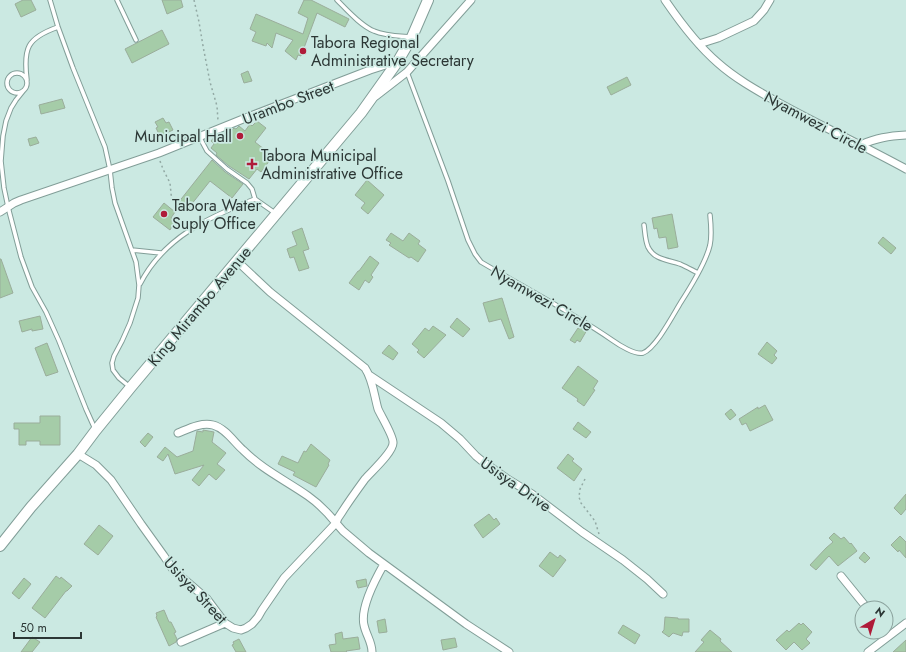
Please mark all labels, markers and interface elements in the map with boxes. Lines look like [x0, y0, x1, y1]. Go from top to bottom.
place label: Tabora Regional Administrative Secretary [311, 31, 475, 72]
marker: Tabora Regional Administrative Secretary [298, 46, 308, 56]
street label: Urambo Street [239, 74, 337, 130]
street label: Nyamwezi Circle [760, 85, 872, 159]
place label: Municipal Hall [134, 125, 232, 148]
marker: Municipal Hall [235, 131, 245, 141]
place label: Tabora Municipal Administrative Office [261, 144, 403, 185]
marker: Tabora Municipal Administrative Office [246, 158, 258, 170]
place label: Tabora Water Suply Office [172, 194, 261, 235]
marker: Tabora Water Suply Office [159, 209, 169, 219]
street label: King Mirambo Avenue [142, 241, 257, 371]
street label: Nyamwezi Circle [486, 260, 597, 337]
street label: Usisya Drive [475, 451, 556, 517]
street label: Usisya Street [158, 552, 233, 629]
north arrow [854, 600, 894, 640]
text: N [872, 603, 889, 621]
scale bar [14, 614, 81, 640]
text: 50 m [20, 619, 47, 637]

